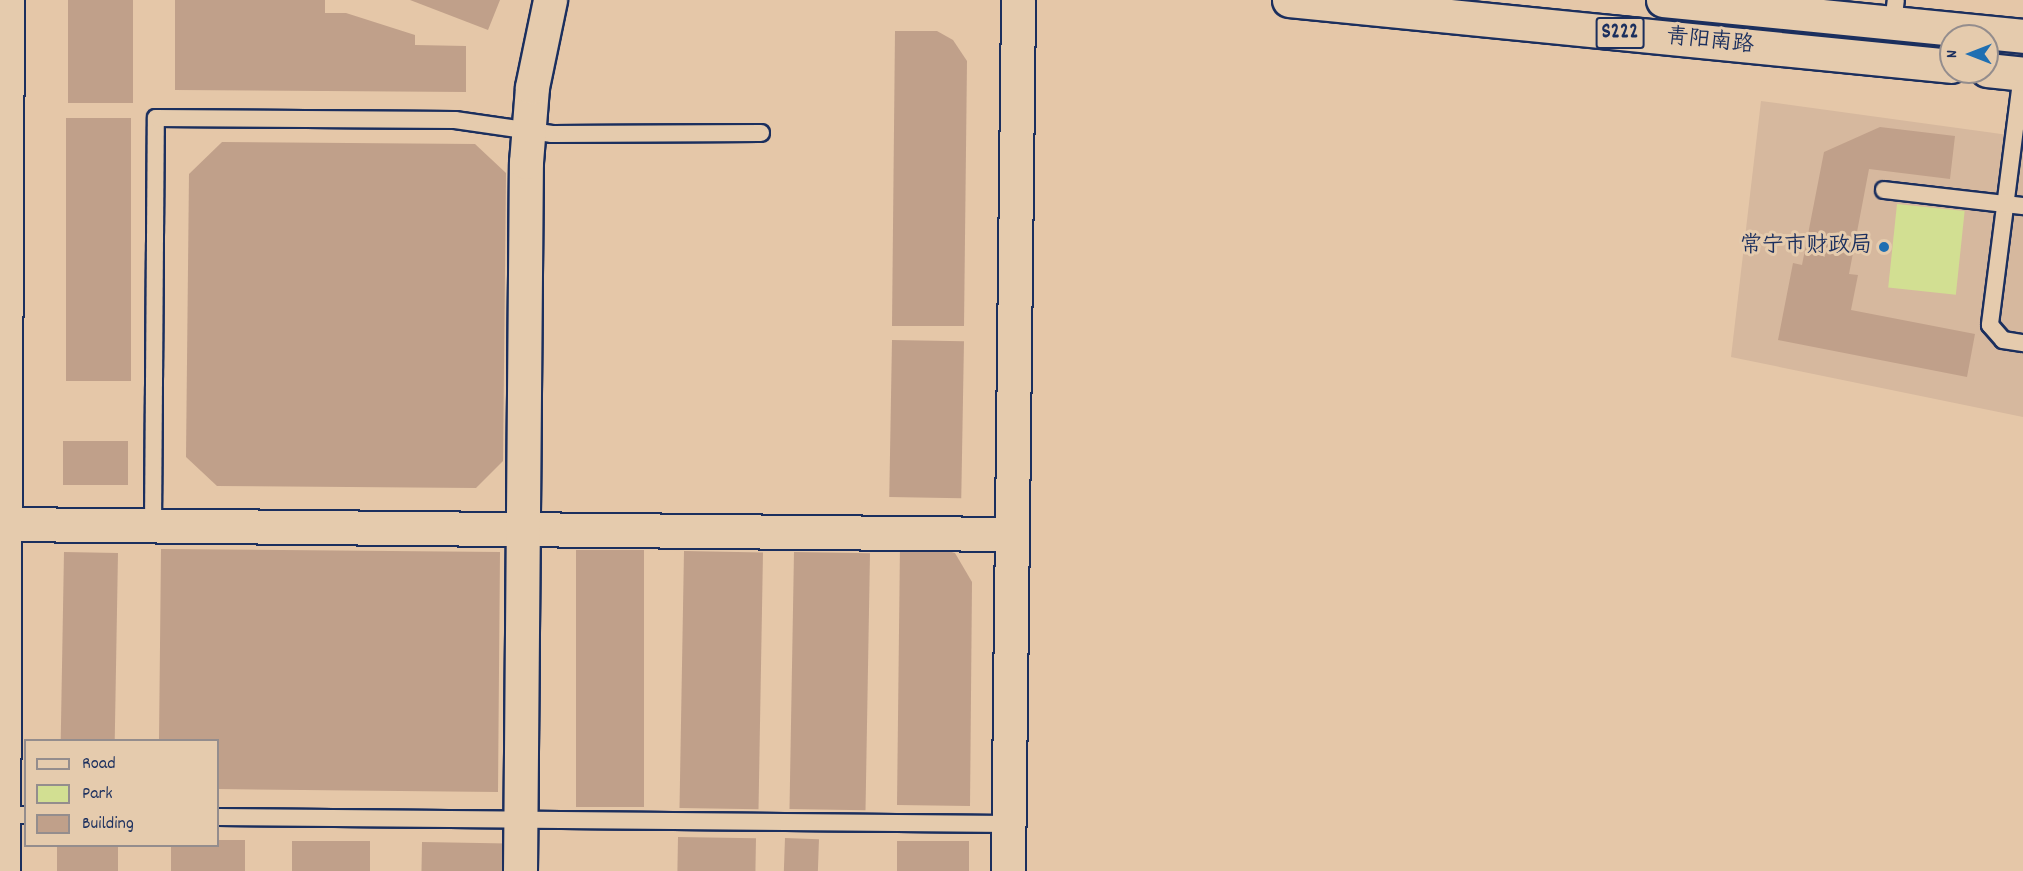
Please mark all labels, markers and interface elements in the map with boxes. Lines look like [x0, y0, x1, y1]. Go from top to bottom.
road number: S222 [1594, 15, 1646, 51]
street label: 青阳南路 [1665, 24, 1755, 60]
north arrow [1939, 24, 1999, 84]
text: N [1941, 50, 1964, 58]
place label: 常宁市财政局 [1740, 234, 1872, 260]
marker: 常宁市财政局 [1877, 240, 1891, 254]
legend [24, 739, 219, 847]
text: Road [82, 752, 116, 777]
text: Park [82, 782, 113, 807]
text: Building [82, 812, 134, 837]

